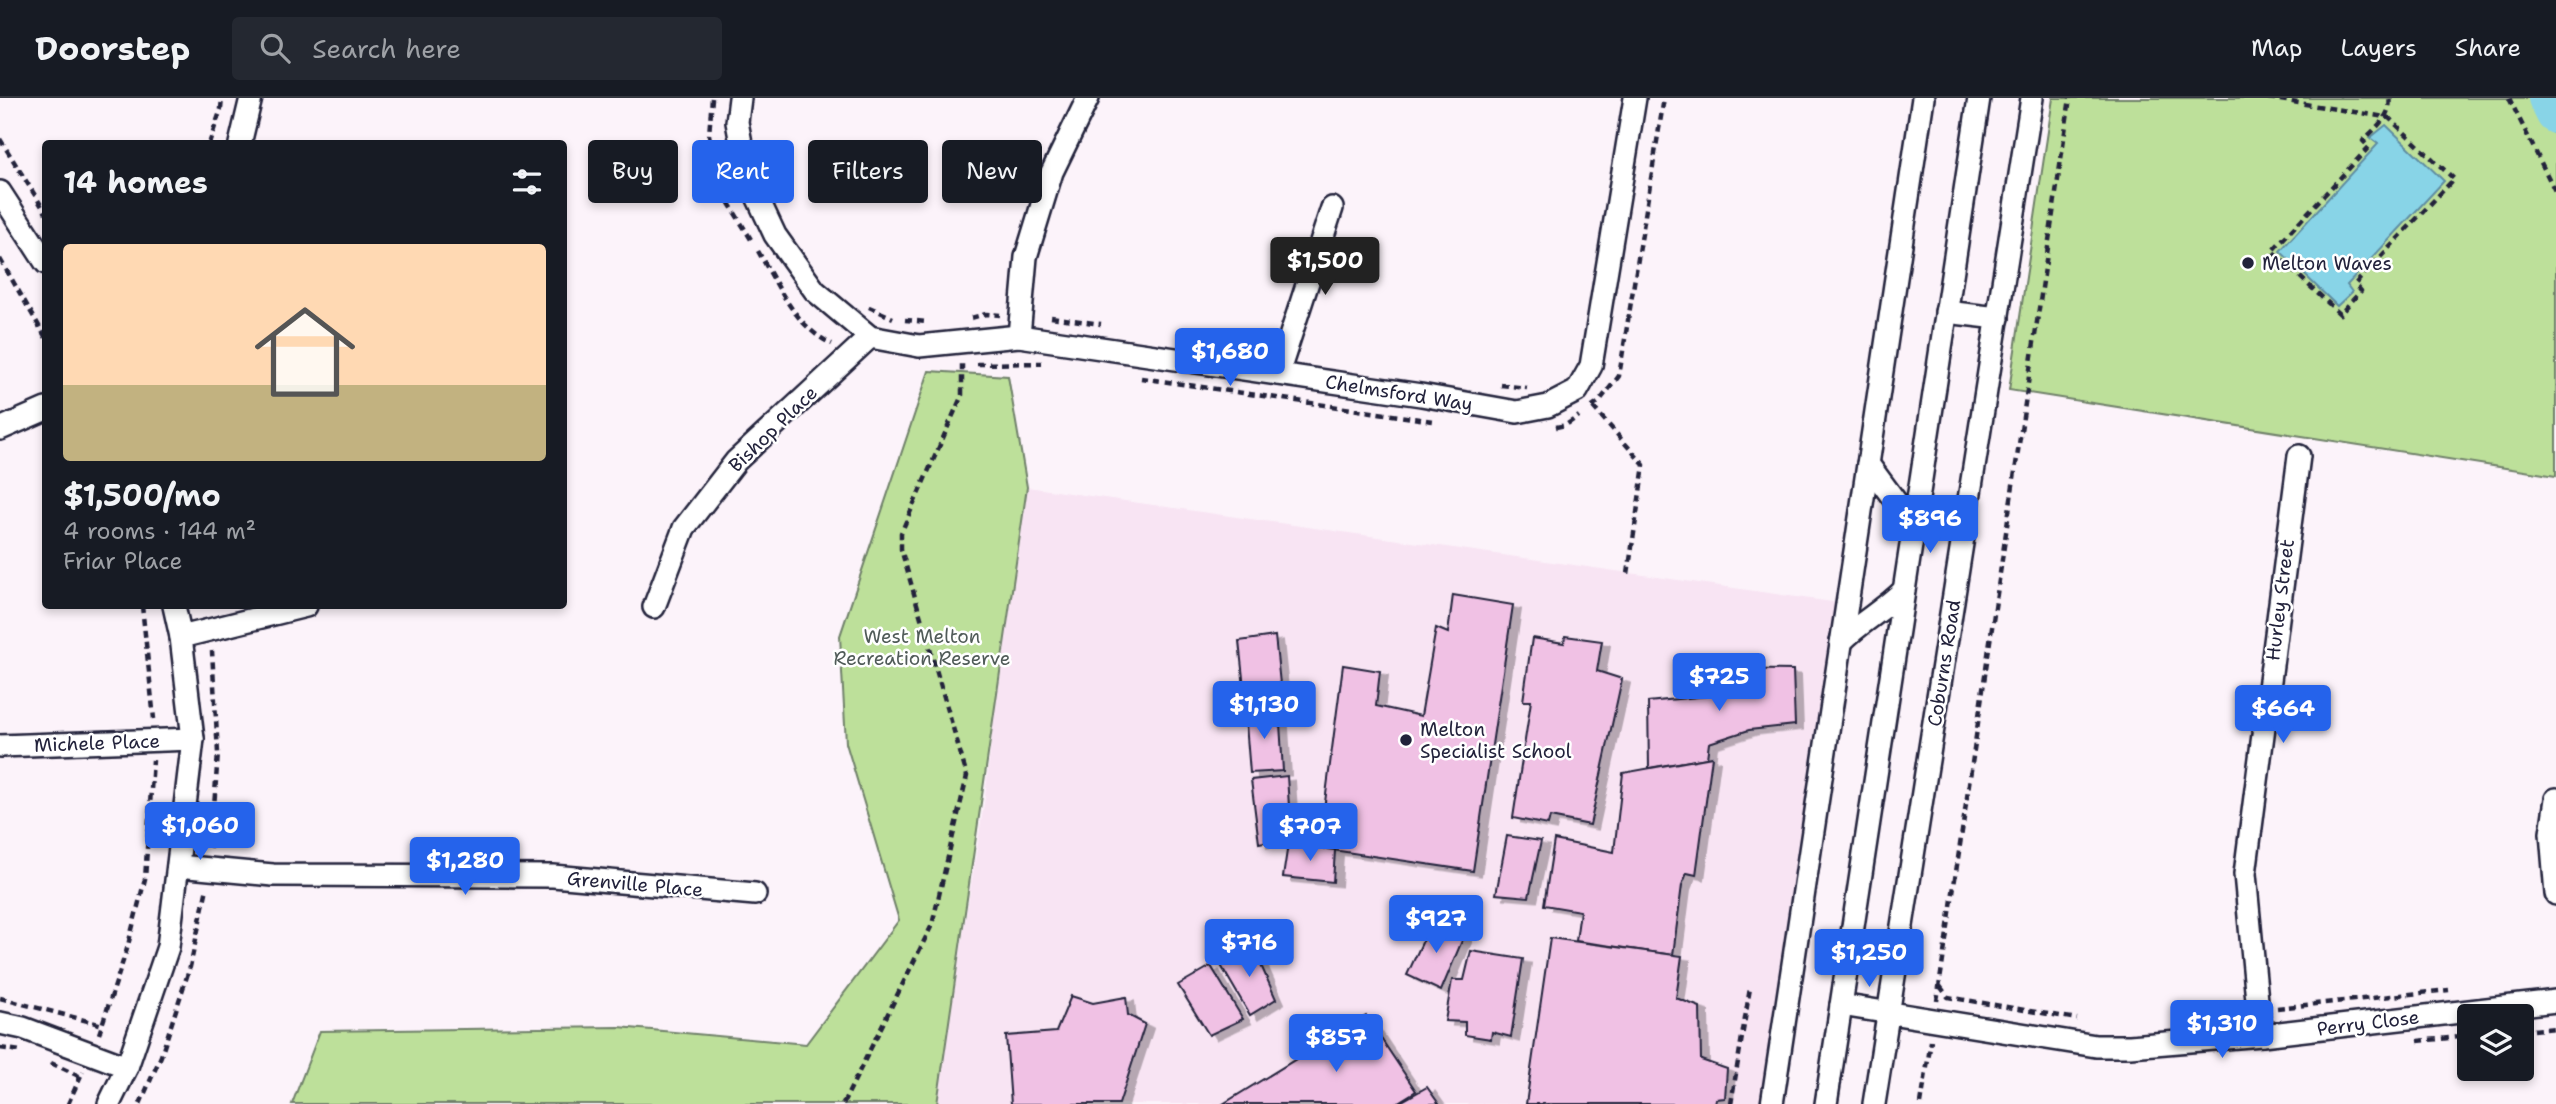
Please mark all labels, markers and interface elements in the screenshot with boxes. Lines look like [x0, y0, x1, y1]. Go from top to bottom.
search box [232, 17, 722, 80]
text: Doorstep [35, 26, 190, 71]
icon: search [256, 29, 294, 67]
text: Search here [312, 31, 461, 66]
text: Map [2251, 32, 2302, 64]
text: Layers [2340, 32, 2417, 64]
text: Share [2455, 32, 2521, 64]
chip: Buy [588, 140, 678, 203]
chip: Rent [692, 140, 794, 203]
chip: Filters [808, 140, 928, 203]
chip: New [942, 140, 1042, 203]
text: 14 homes [63, 162, 208, 203]
icon: filters [508, 163, 546, 201]
pin: $1,500 [1268, 238, 1382, 297]
text: $1,500 [1286, 245, 1364, 275]
place label: Melton Waves [2262, 251, 2392, 276]
marker: Melton Waves [2240, 255, 2256, 271]
icon: home [242, 289, 368, 415]
pin: $1,680 [1173, 328, 1287, 388]
text: $1,680 [1191, 336, 1269, 366]
street label: Chelmsford Way [1324, 369, 1474, 417]
street label: Bishop Place [723, 380, 823, 478]
text: $1,500/mo [63, 475, 221, 516]
pin: $896 [1889, 496, 1971, 555]
text: $896 [1898, 503, 1962, 533]
text: 4 rooms · 144 m² [63, 516, 256, 546]
street label: Hurley Street [2260, 538, 2300, 662]
text: Friar Place [63, 546, 182, 576]
street label: Coburns Road [1922, 598, 1966, 728]
park label: West Melton Recreation Reserve [833, 624, 1011, 671]
pin: $725 [1678, 654, 1760, 713]
text: $725 [1689, 661, 1749, 691]
pin: $1,130 [1207, 682, 1321, 741]
pin: $664 [2242, 686, 2324, 745]
text: $1,130 [1229, 689, 1299, 719]
text: $664 [2251, 693, 2315, 723]
place label: Melton Specialist School [1420, 717, 1572, 764]
street label: Michele Place [34, 728, 160, 758]
marker: Melton Specialist School [1398, 732, 1414, 748]
pin: $1,060 [143, 802, 257, 862]
pin: $707 [1269, 804, 1351, 863]
text: $1,060 [161, 810, 239, 840]
text: $707 [1278, 811, 1342, 841]
pin: $1,280 [408, 838, 522, 897]
text: $1,280 [426, 845, 504, 875]
street label: Grenville Place [566, 866, 704, 902]
pin: $927 [1395, 896, 1477, 955]
text: $927 [1405, 903, 1467, 933]
pin: $716 [1208, 920, 1290, 979]
text: $716 [1221, 927, 1277, 957]
pin: $1,250 [1812, 930, 1926, 989]
text: $1,250 [1831, 937, 1907, 967]
pin: $1,310 [2165, 1000, 2279, 1060]
street label: Perry Close [2315, 1004, 2421, 1042]
map controls [2457, 1004, 2534, 1081]
button: layers [2457, 1004, 2534, 1081]
text: $1,310 [2186, 1008, 2258, 1038]
pin: $857 [1295, 1014, 1377, 1074]
text: $857 [1305, 1022, 1367, 1052]

